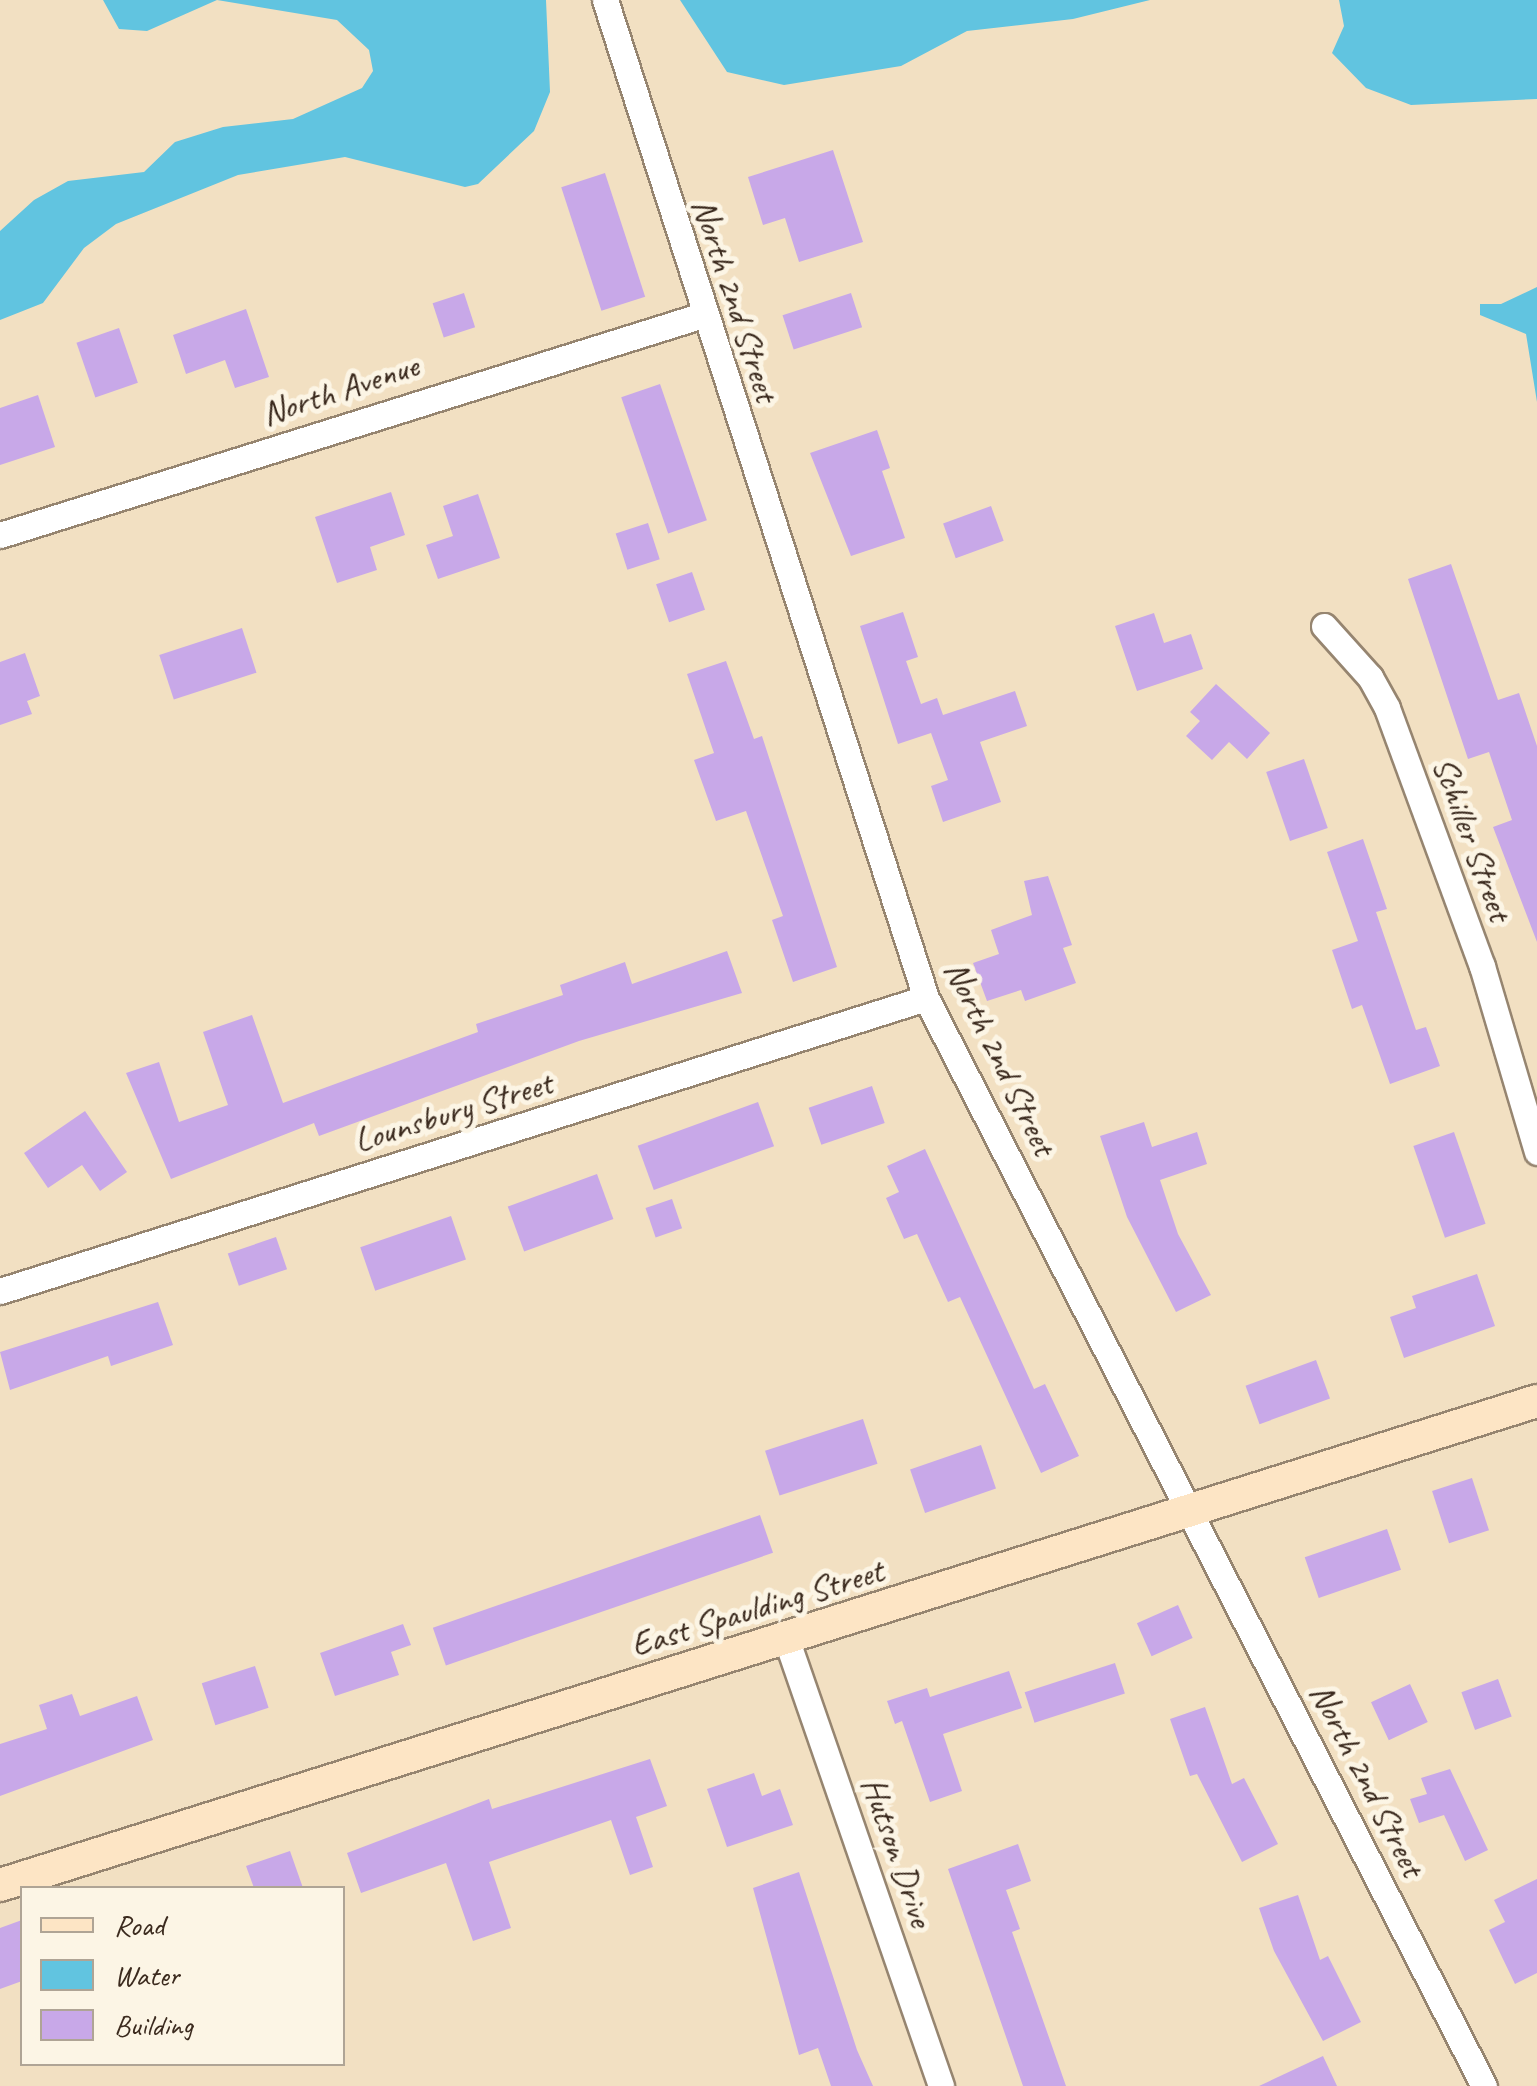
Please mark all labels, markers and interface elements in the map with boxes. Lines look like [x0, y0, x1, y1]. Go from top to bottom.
street label: North 2nd Street [682, 193, 788, 407]
street label: North Avenue [256, 345, 424, 435]
street label: Schiller Street [1423, 751, 1521, 927]
street label: North 2nd Street [935, 954, 1065, 1162]
street label: Lounsbury Street [349, 1062, 557, 1162]
street label: East Spaulding Street [625, 1549, 889, 1667]
street label: North 2nd Street [1300, 1676, 1434, 1884]
street label: Hutson Drive [852, 1772, 942, 1932]
legend [20, 1886, 345, 2066]
text: Road [114, 1906, 164, 1944]
text: Water [114, 1956, 179, 1994]
text: Building [114, 2006, 193, 2044]

